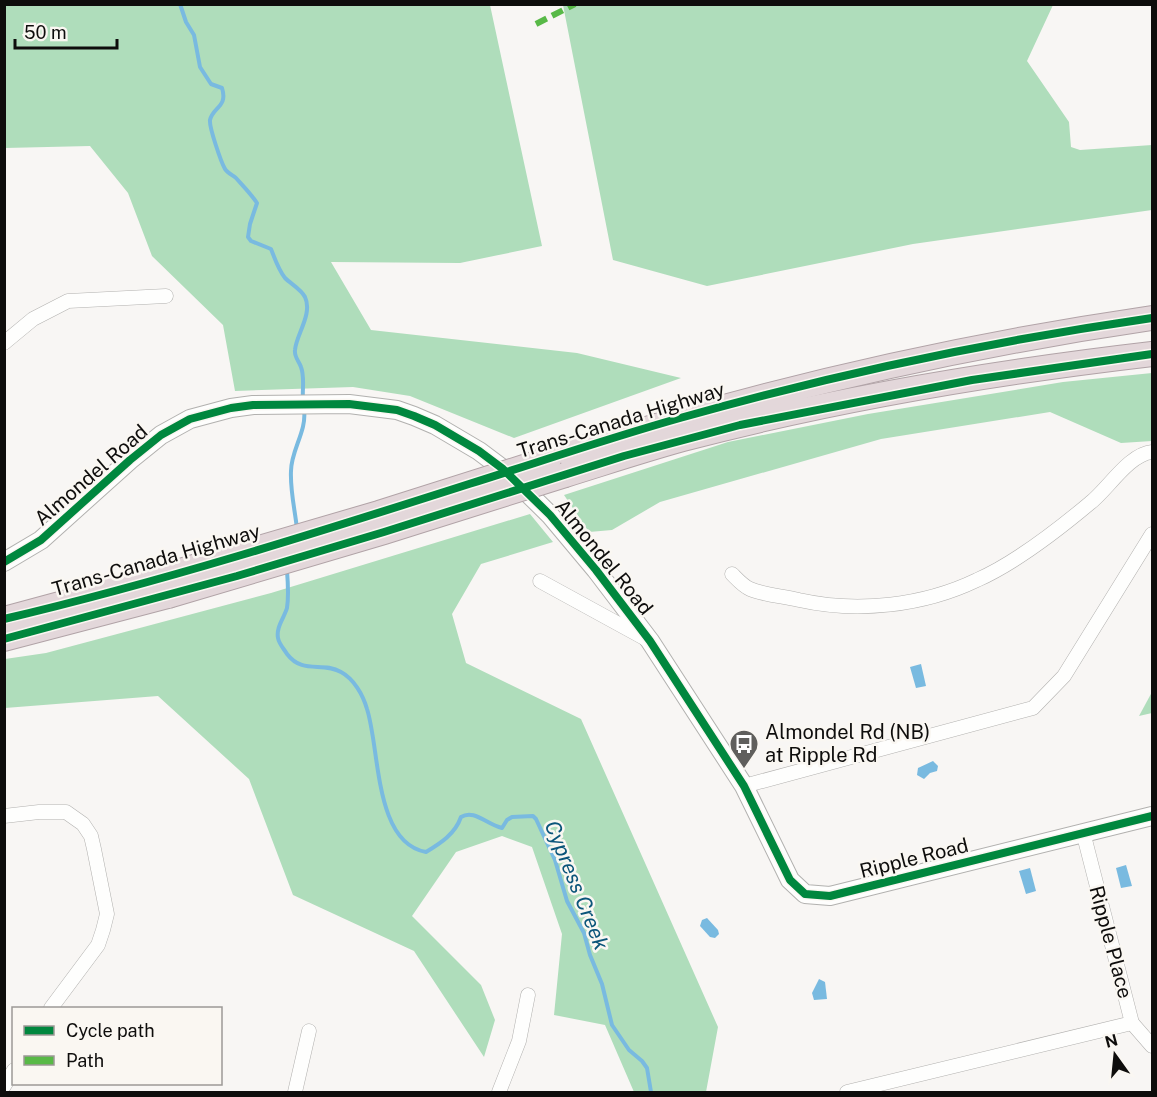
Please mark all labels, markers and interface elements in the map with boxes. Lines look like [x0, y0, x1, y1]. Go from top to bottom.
scale bar [15, 12, 117, 50]
text: 50 m [24, 22, 67, 43]
street label: Trans-Canada Highway [515, 377, 728, 463]
street label: Almondel Road [30, 419, 152, 531]
street label: Almondel Road [550, 494, 658, 620]
street label: Trans-Canada Highway [49, 519, 263, 601]
place label: Almondel Rd (NB) at Ripple Rd [765, 720, 930, 767]
bus stop icon: Almondel Rd (NB) at Ripple Rd [728, 728, 760, 770]
water label: Cypress Creek [540, 817, 615, 954]
street label: Ripple Road [857, 833, 971, 883]
street label: Ripple Place [1084, 883, 1138, 1001]
legend [12, 1007, 222, 1085]
text: Cycle path [66, 1020, 155, 1041]
north arrow [1085, 1025, 1145, 1085]
text: N [1103, 1030, 1120, 1052]
text: Path [66, 1050, 104, 1071]

